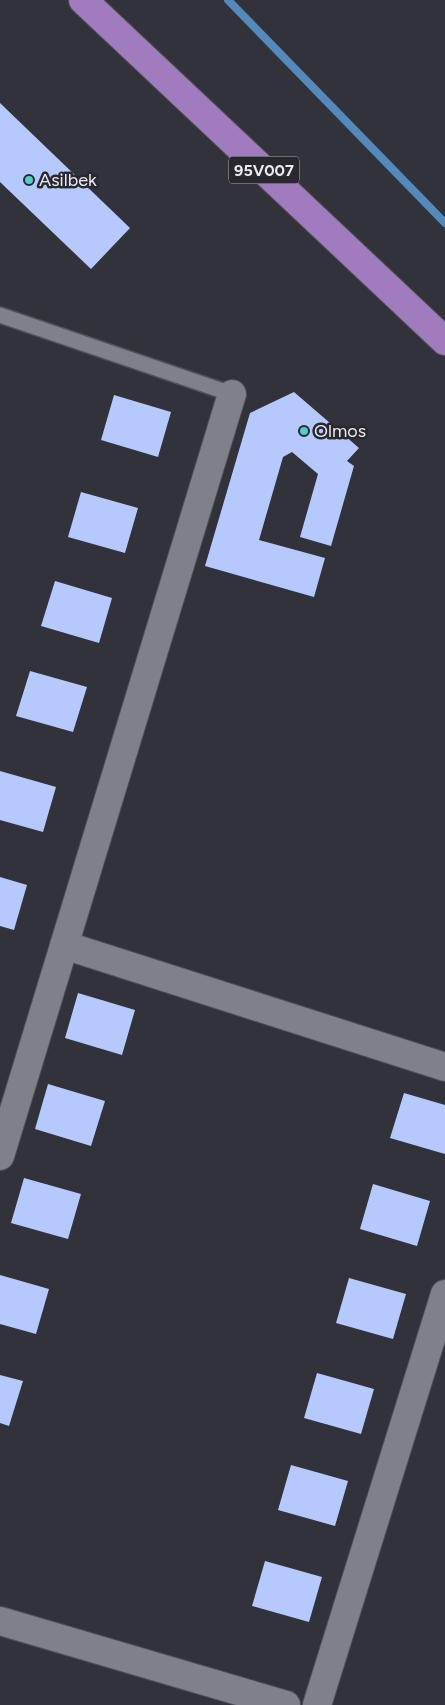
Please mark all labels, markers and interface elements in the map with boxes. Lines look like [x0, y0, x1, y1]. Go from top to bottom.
road number: 95V007 [229, 156, 299, 184]
place label: Asilbek [39, 169, 97, 191]
marker: Asilbek [23, 174, 35, 186]
place label: Olmos [314, 420, 366, 442]
marker: Olmos [298, 425, 310, 437]

